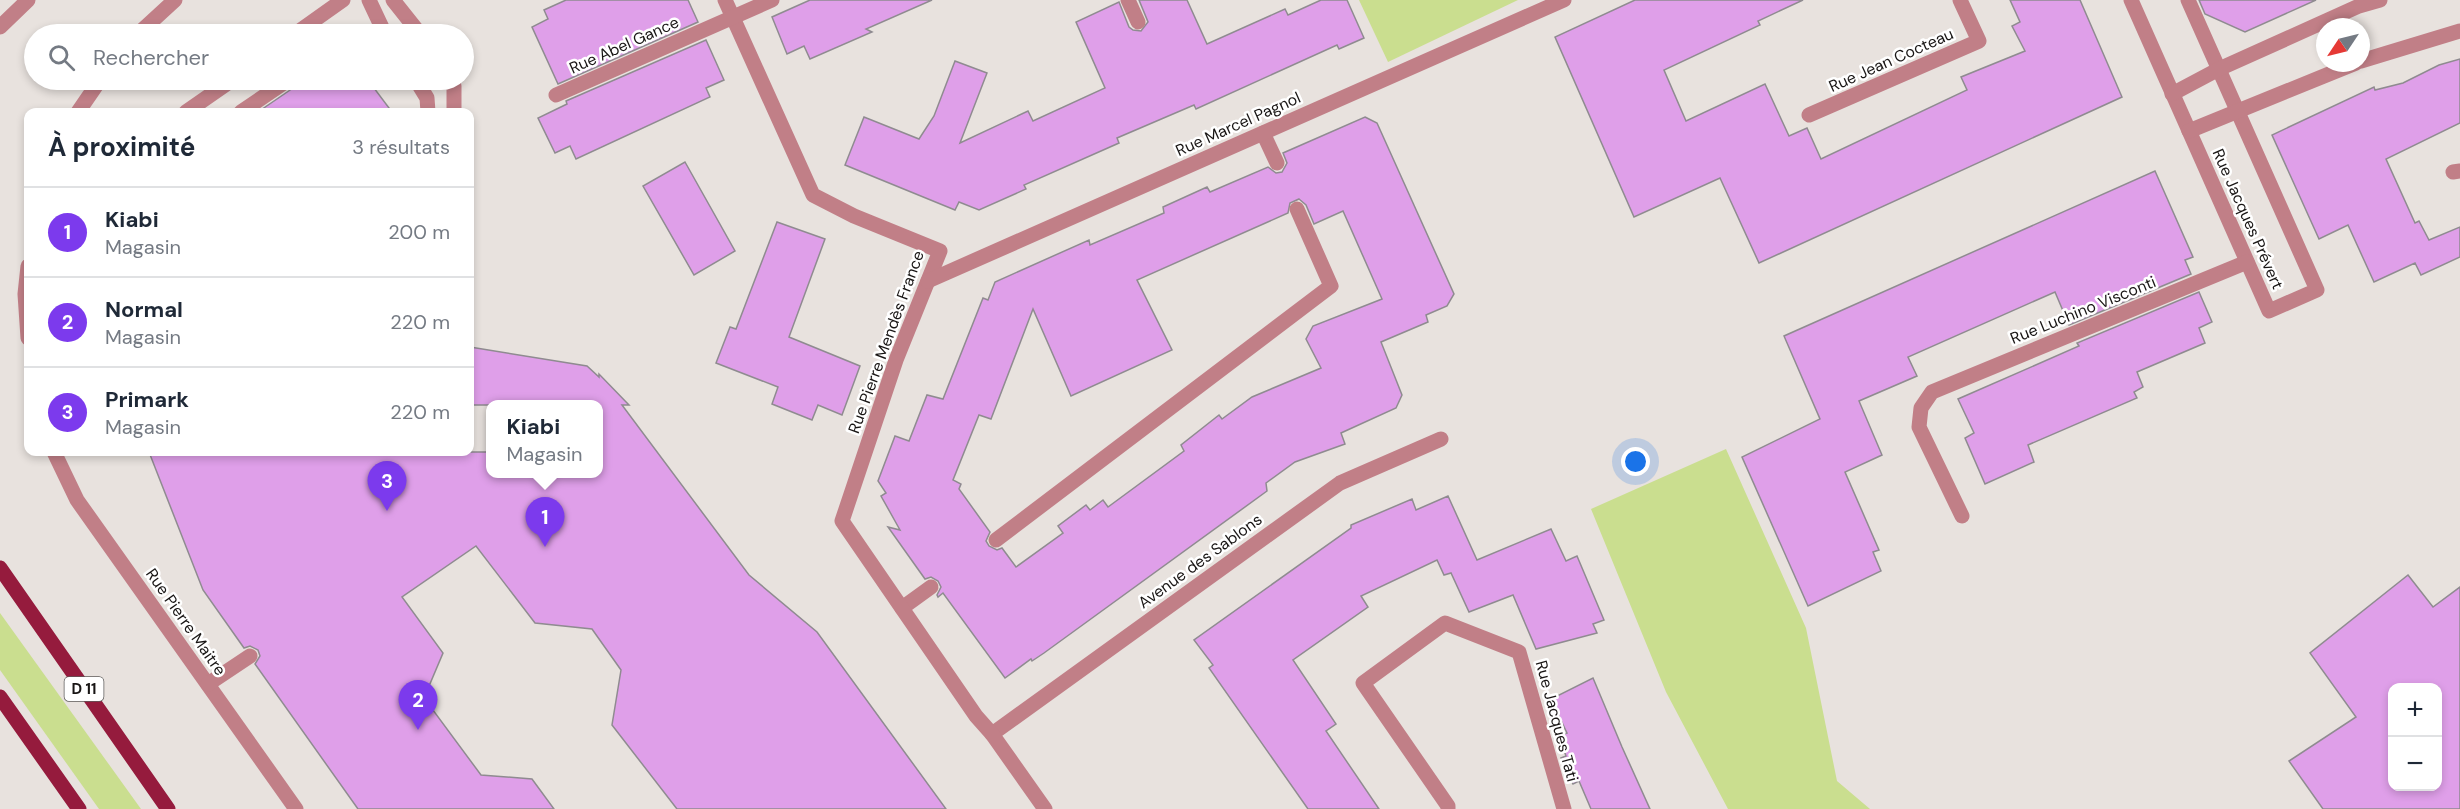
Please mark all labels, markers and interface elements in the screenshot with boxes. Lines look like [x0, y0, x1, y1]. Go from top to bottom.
street label: Rue Abel Gance [566, 11, 682, 79]
north arrow [2316, 18, 2370, 72]
street label: Rue Jean Cocteau [1825, 23, 1957, 97]
search box [24, 24, 474, 90]
icon: search [45, 41, 78, 74]
text: Rechercher [93, 43, 209, 72]
street label: Rue Marcel Pagnol [1172, 87, 1304, 161]
text: À proximité [48, 130, 195, 164]
text: 3 résultats [352, 134, 450, 160]
street label: Rue Jacques Prévert [2208, 146, 2288, 292]
text: Kiabi [105, 205, 159, 234]
text: 1 [64, 219, 71, 245]
text: 200 m [388, 219, 450, 245]
text: Magasin [105, 234, 181, 260]
street label: Rue Pierre Mendès France [843, 248, 929, 436]
street label: Rue Luchino Visconti [2007, 271, 2159, 349]
text: Normal [105, 295, 183, 324]
text: 2 [62, 309, 73, 335]
text: 220 m [390, 309, 450, 335]
text: Magasin [105, 324, 181, 350]
text: Primark [105, 385, 189, 414]
text: 3 [61, 399, 74, 425]
text: 220 m [390, 399, 450, 425]
popup [486, 400, 603, 478]
text: Kiabi [506, 412, 560, 441]
text: Magasin [105, 414, 181, 440]
text: Magasin [506, 441, 583, 467]
your location [1621, 447, 1650, 476]
pin: 3 [368, 462, 406, 511]
pin: 1 [526, 498, 564, 547]
street label: Avenue des Sablons [1134, 509, 1266, 613]
street label: Rue Pierre Maitre [141, 564, 231, 680]
street label: Rue Jacques Tati [1531, 658, 1583, 784]
road number: D 11 [64, 677, 104, 701]
pin: 2 [398, 680, 438, 730]
map controls [2388, 683, 2442, 791]
button: + [2388, 683, 2442, 737]
button: − [2388, 737, 2442, 791]

